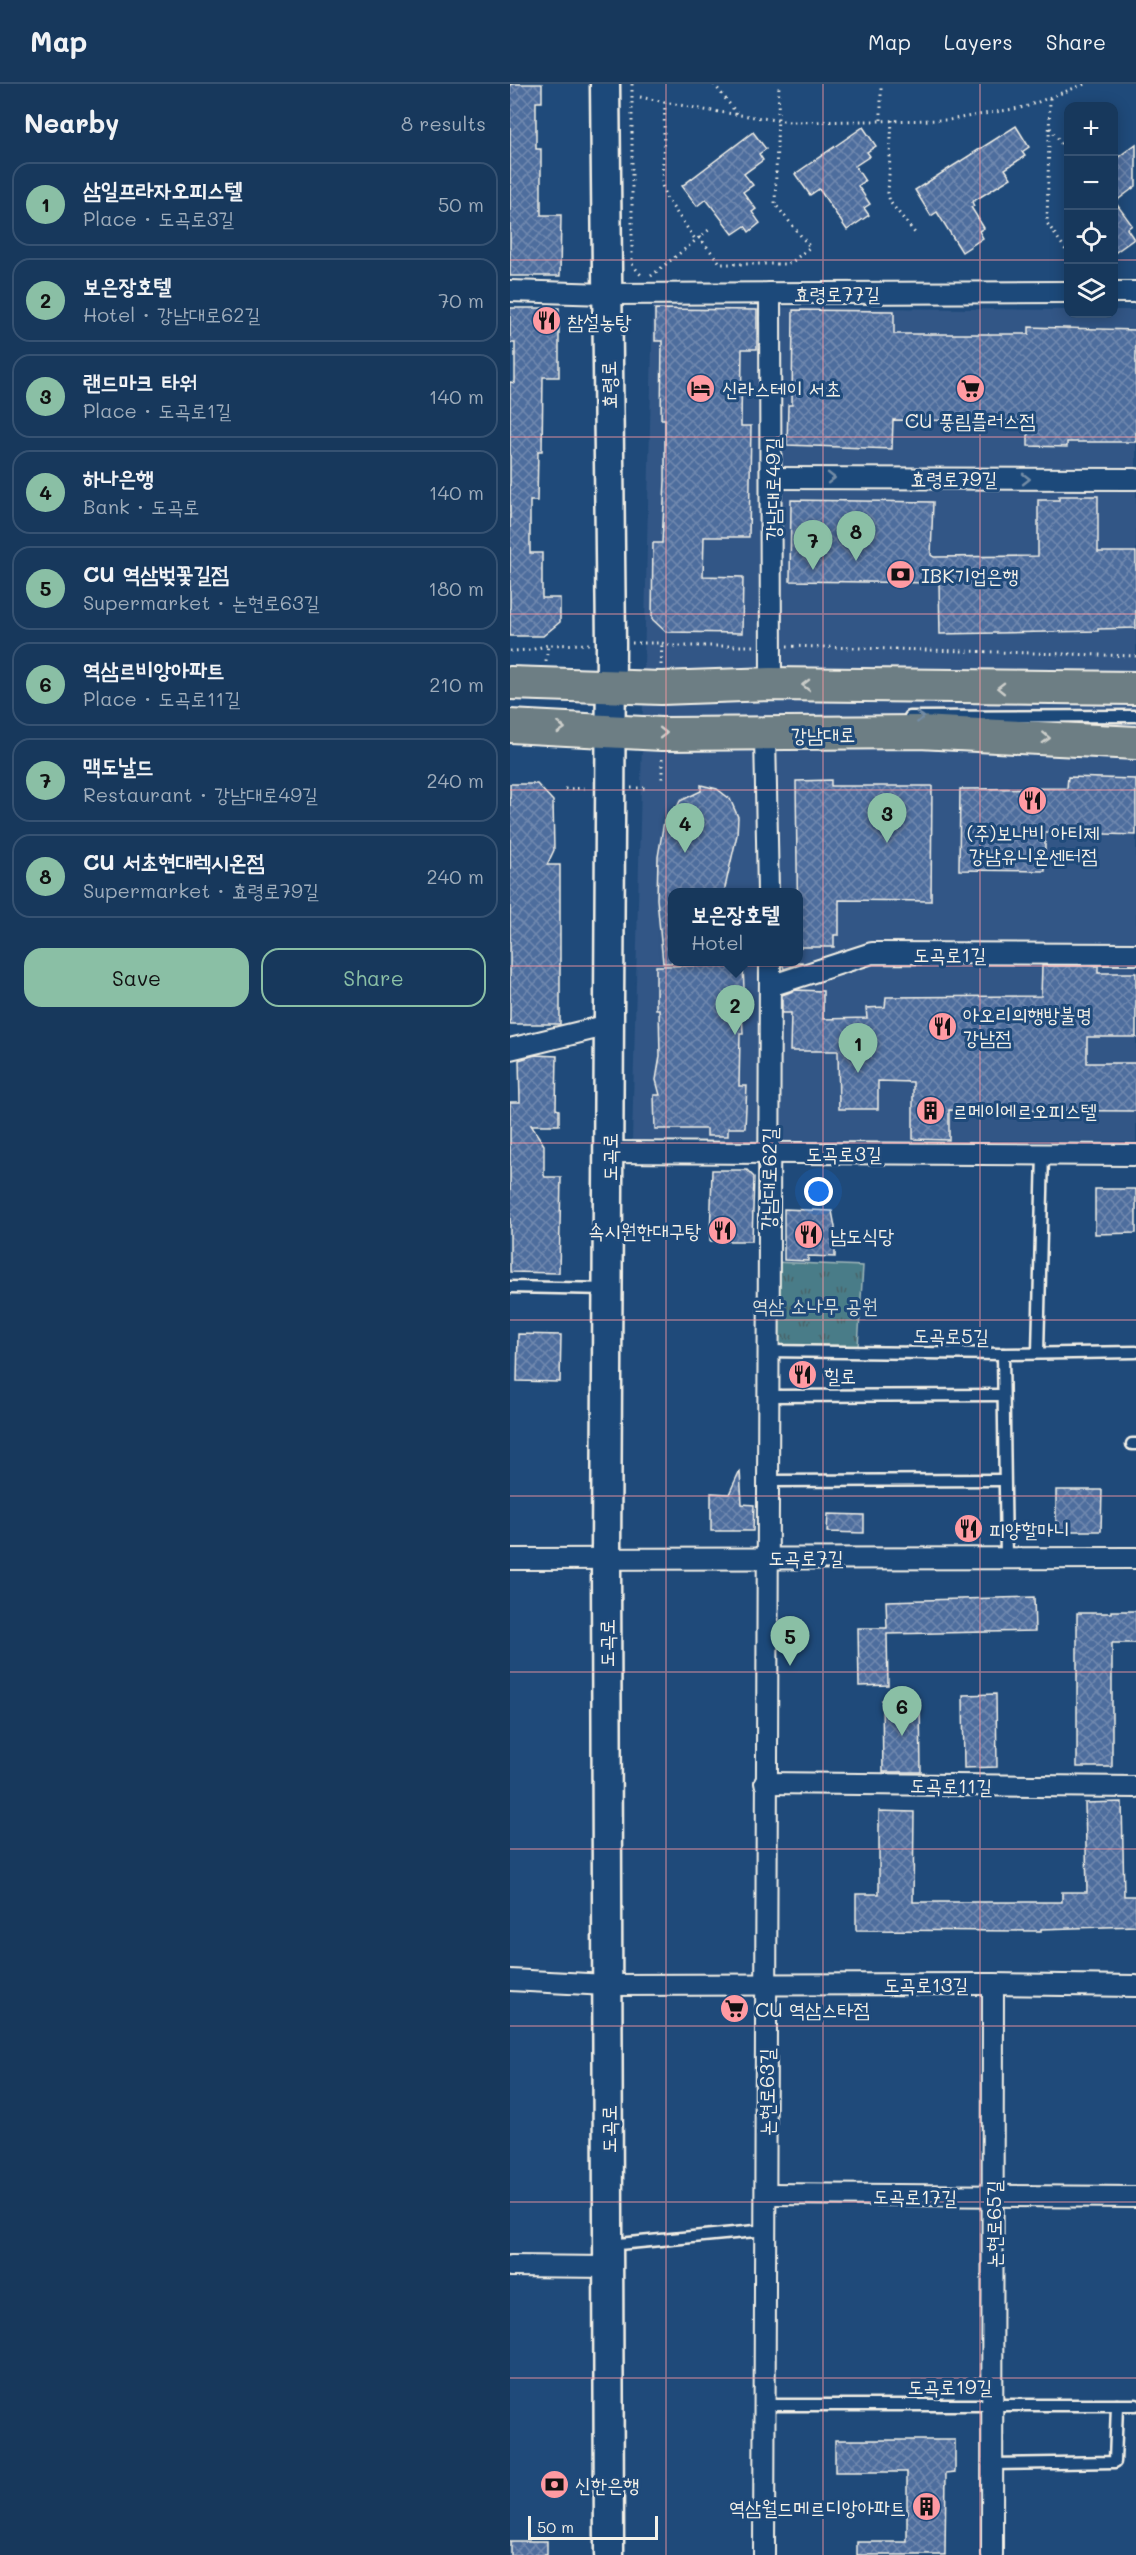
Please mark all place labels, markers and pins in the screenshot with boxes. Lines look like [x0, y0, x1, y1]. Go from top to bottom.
restaurant icon: 참설농탕 [530, 305, 562, 337]
place label: 참설농탕 [567, 308, 631, 334]
hotel icon: 신라스테이 서초 [685, 372, 717, 404]
supermarket icon: CU 풍림플러스점 [954, 373, 986, 405]
place label: 신라스테이 서초 [722, 375, 841, 401]
place label: CU 풍림플러스점 [905, 407, 1035, 433]
pin: 8 [836, 512, 876, 561]
pin: 7 [794, 520, 832, 570]
bank icon: IBK기업은행 [884, 559, 916, 591]
place label: IBK기업은행 [921, 562, 1019, 588]
restaurant icon: (주)보나비 아티제 강남유니온센터점 [1017, 785, 1049, 817]
pin: 3 [868, 794, 907, 843]
pin: 4 [666, 804, 705, 853]
place label: (주)보나비 아티제 강남유니온센터점 [967, 819, 1099, 868]
pin: 2 [716, 986, 754, 1035]
place label: 아오리의행방불명 강남점 [963, 1001, 1092, 1050]
restaurant icon: 아오리의행방불명 강남점 [926, 1010, 958, 1042]
pin: 1 [838, 1024, 878, 1073]
building icon: 르메이에르오피스텔 [915, 1094, 947, 1126]
place label: 르메이에르오피스텔 [952, 1097, 1097, 1123]
restaurant icon: 속시원한대구탕 [706, 1214, 738, 1246]
place label: 속시원한대구탕 [588, 1217, 701, 1243]
restaurant icon: 남도식당 [793, 1219, 825, 1251]
place label: 남도식당 [830, 1222, 894, 1248]
restaurant icon: 힐로 [787, 1359, 819, 1391]
place label: 힐로 [824, 1362, 856, 1388]
restaurant icon: 피양할마니 [952, 1513, 984, 1545]
place label: 피양할마니 [989, 1516, 1069, 1542]
pin: 5 [770, 1616, 810, 1666]
pin: 6 [882, 1686, 922, 1736]
supermarket icon: CU 역삼스타점 [718, 1993, 750, 2025]
place label: CU 역삼스타점 [755, 1996, 870, 2022]
bank icon: 신한은행 [538, 2468, 570, 2500]
place label: 신한은행 [575, 2471, 639, 2497]
building icon: 역삼월드메르디앙아파트 [911, 2491, 943, 2523]
place label: 역삼월드메르디앙아파트 [729, 2494, 906, 2520]

